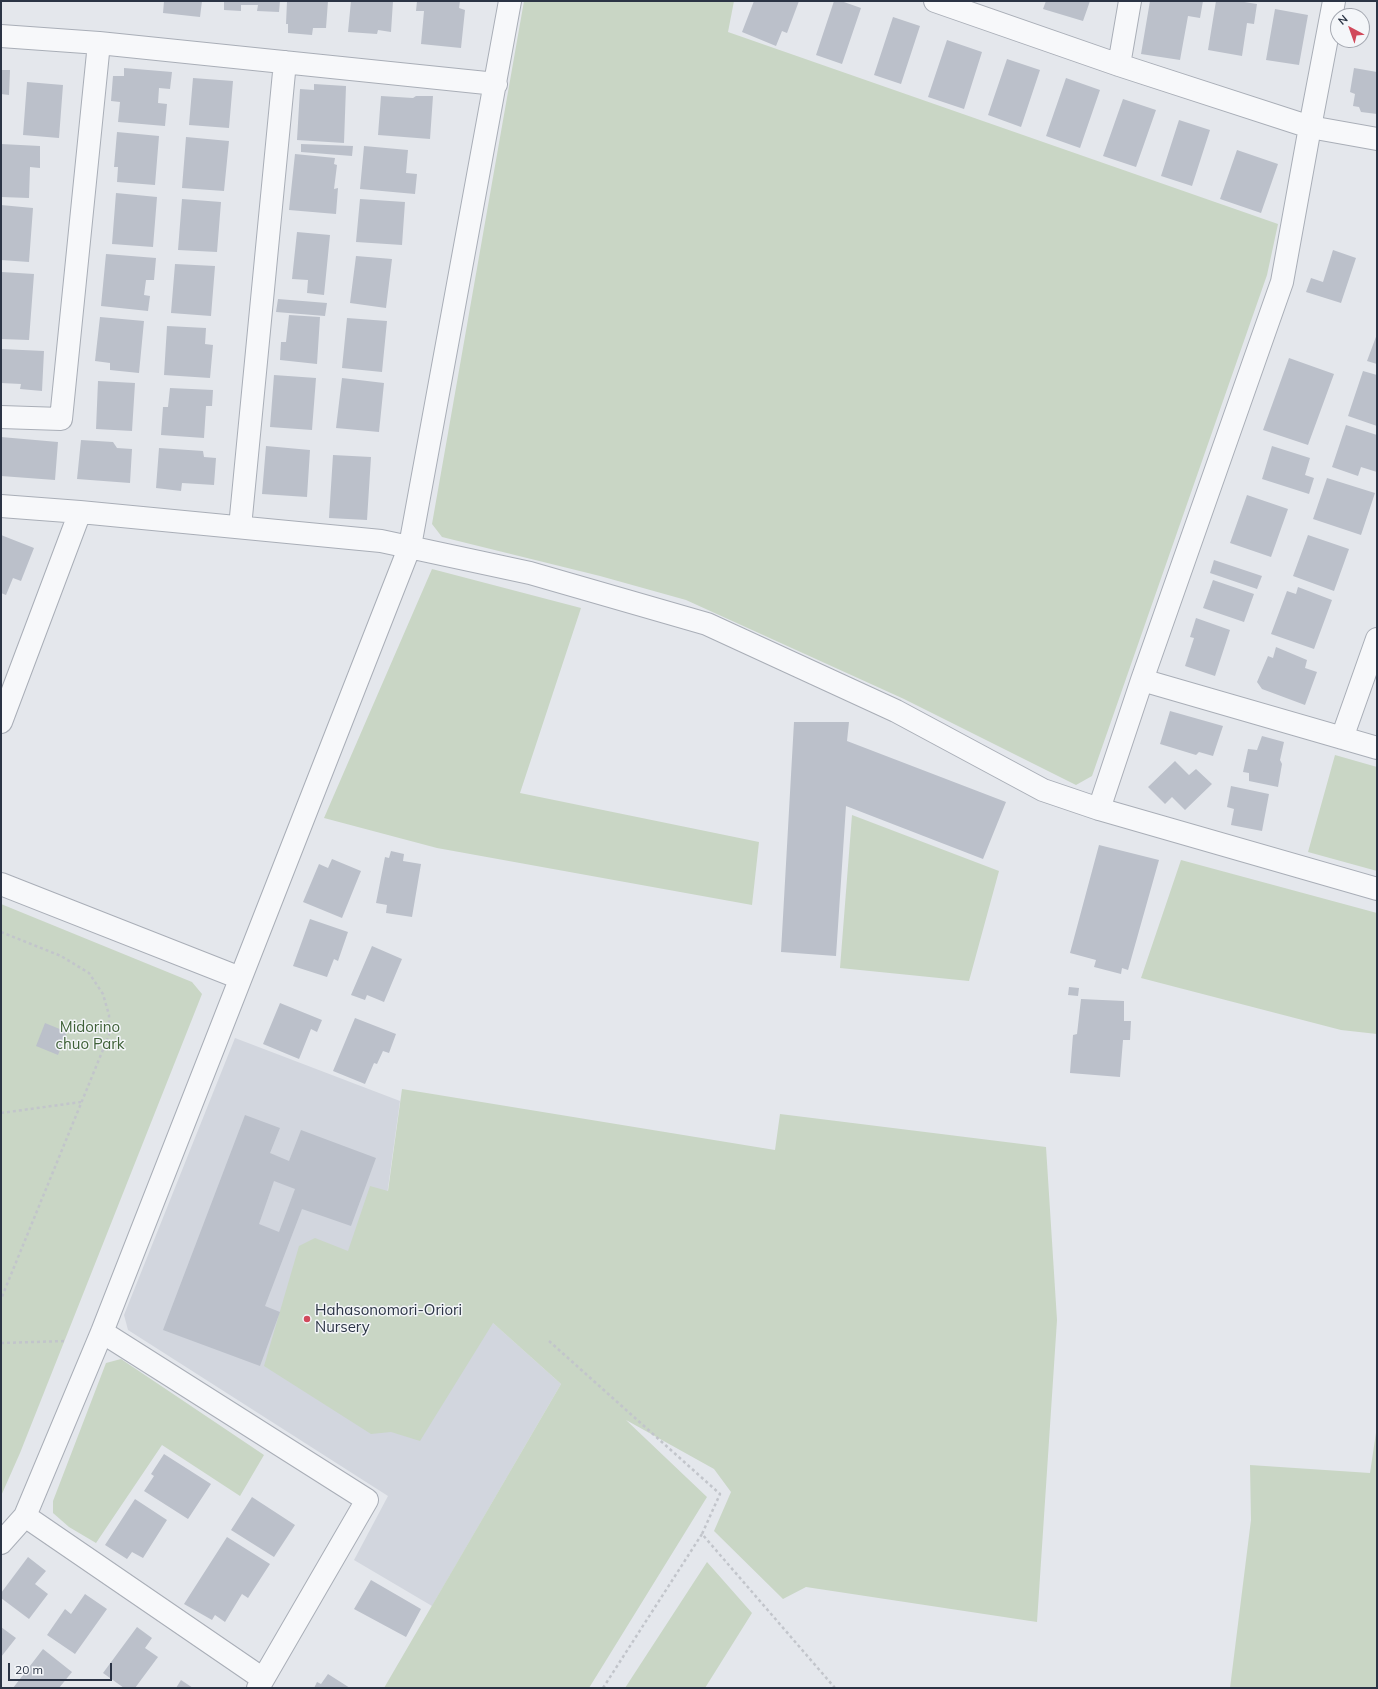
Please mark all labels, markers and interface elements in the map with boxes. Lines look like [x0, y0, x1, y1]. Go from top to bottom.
north arrow [1330, 8, 1370, 48]
text: N [1335, 12, 1351, 28]
park label: Midorino chuo Park [56, 1018, 124, 1053]
place label: Hahasonomori-Oriori Nursery [315, 1301, 462, 1336]
marker: Hahasonomori-Oriori Nursery [302, 1314, 312, 1324]
scale bar [10, 1655, 114, 1681]
text: 20 m [15, 1662, 43, 1677]

